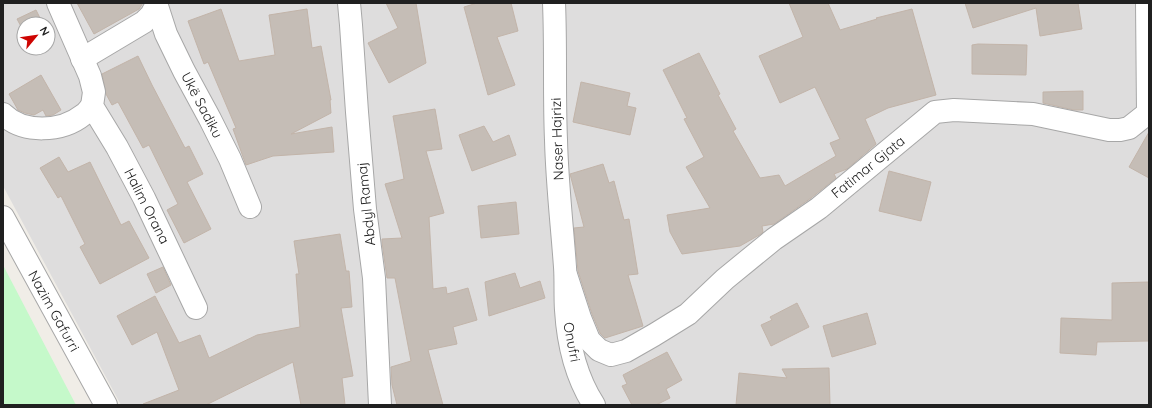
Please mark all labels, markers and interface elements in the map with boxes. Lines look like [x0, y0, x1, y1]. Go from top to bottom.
north arrow [16, 16, 56, 56]
text: N [37, 24, 53, 38]
street label: Ukë Sadiku [177, 69, 227, 141]
street label: Naser Hajrizi [547, 97, 567, 181]
street label: Fatimar Gjata [828, 132, 908, 202]
street label: Abdyl Ramaj [353, 161, 379, 247]
street label: Halim Orana [120, 165, 174, 247]
street label: Nazim Gafurri [24, 267, 84, 355]
street label: Onufri [559, 321, 585, 363]

